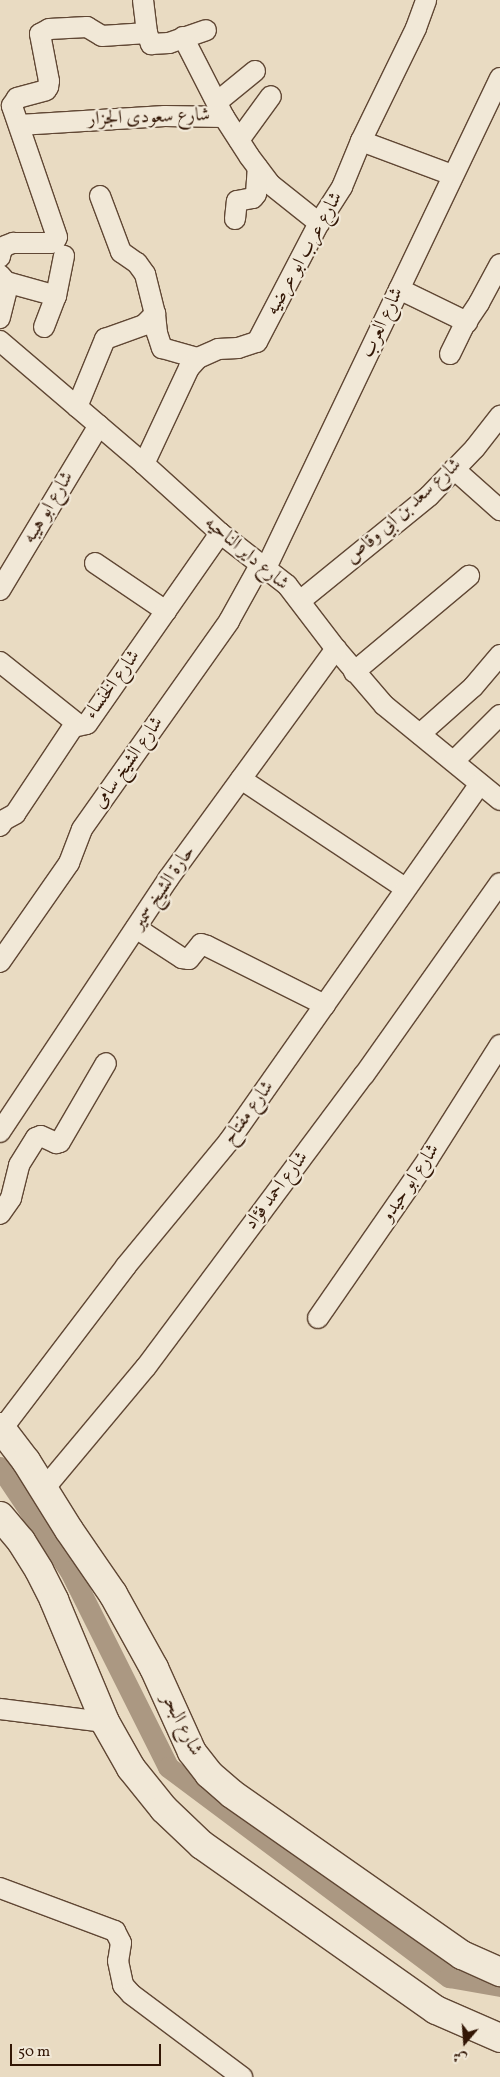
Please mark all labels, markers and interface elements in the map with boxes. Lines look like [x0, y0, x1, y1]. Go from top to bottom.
street label: شارع سعودى الجزار [87, 104, 211, 132]
street label: شارع عرب ابو عرضيه [262, 188, 348, 320]
street label: شارع العرب [357, 284, 409, 362]
street label: شارع سعد بن ابي وقاص [341, 454, 467, 570]
street label: شارع ابو هيبه [19, 468, 79, 548]
street label: شارع داير الناحيه [199, 512, 293, 596]
street label: شارع الخنساء [80, 646, 146, 724]
street label: شارع الشيخ سامى [89, 713, 169, 813]
street label: حارة الشيخ سمير [127, 842, 201, 934]
street label: شارع مفتاح [218, 1077, 280, 1149]
street label: شارع ابو حيدو [377, 1140, 445, 1226]
street label: شارع احمد فؤاد [240, 1147, 314, 1235]
street label: شارع البحر [156, 1690, 206, 1760]
north arrow [440, 2017, 490, 2067]
scale bar [12, 2034, 164, 2066]
text: 50 m [18, 2042, 50, 2063]
text: ش [451, 2046, 470, 2068]

